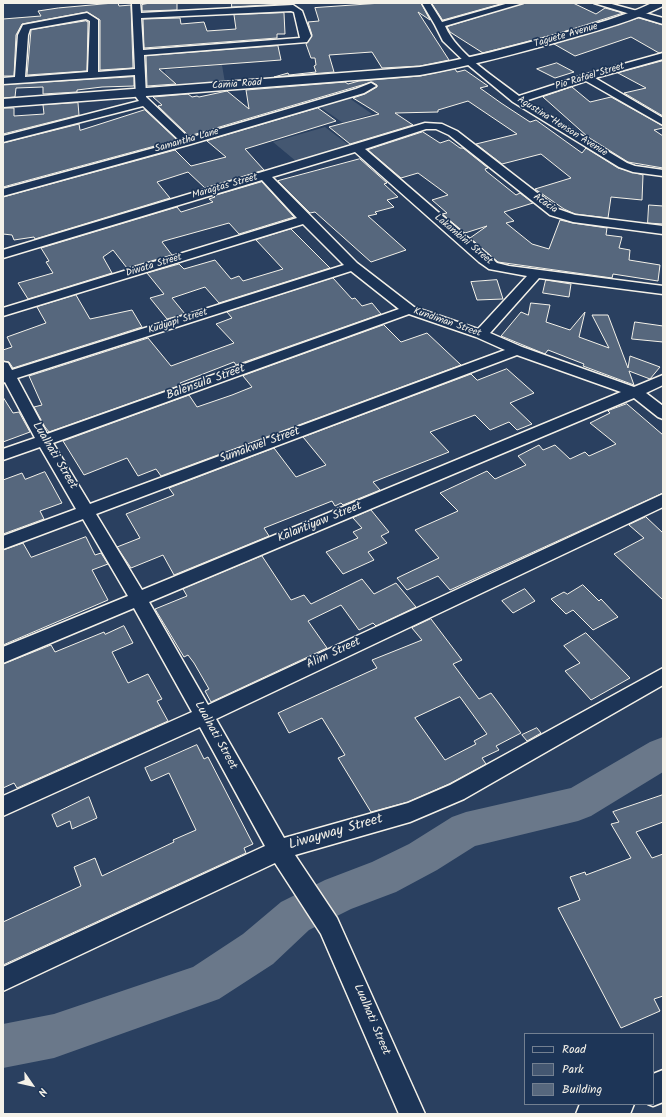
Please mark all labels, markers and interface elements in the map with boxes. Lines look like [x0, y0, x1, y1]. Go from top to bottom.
street label: Taguete Avenue [533, 21, 599, 51]
street label: Pio Rafael Street [554, 61, 626, 93]
street label: Camia Road [212, 77, 262, 93]
street label: Agustina Henson Avenue [515, 94, 609, 160]
street label: Samantha Lane [154, 126, 220, 156]
street label: Maragtas Street [191, 172, 259, 202]
street label: Acacia [531, 191, 559, 217]
street label: Lakambini Street [431, 212, 495, 268]
street label: Diwata Street [124, 252, 184, 280]
street label: Kundiman Street [412, 306, 482, 340]
street label: Kudyapi Street [147, 307, 209, 337]
street label: Balensula Street [165, 362, 247, 404]
street label: Lualhati Street [28, 420, 80, 492]
street label: Sumakwel Street [218, 425, 302, 467]
street label: Kalantiyaw Street [276, 500, 364, 546]
street label: Alim Street [305, 635, 363, 673]
street label: Lualhati Street [190, 699, 240, 773]
street label: Liwayway Street [287, 812, 385, 854]
street label: Lualhati Street [350, 982, 392, 1058]
legend [524, 1033, 654, 1105]
text: Road [562, 1040, 586, 1059]
text: Park [562, 1060, 584, 1079]
north arrow [12, 1065, 52, 1105]
text: Building [562, 1080, 602, 1099]
text: N [33, 1084, 51, 1100]

